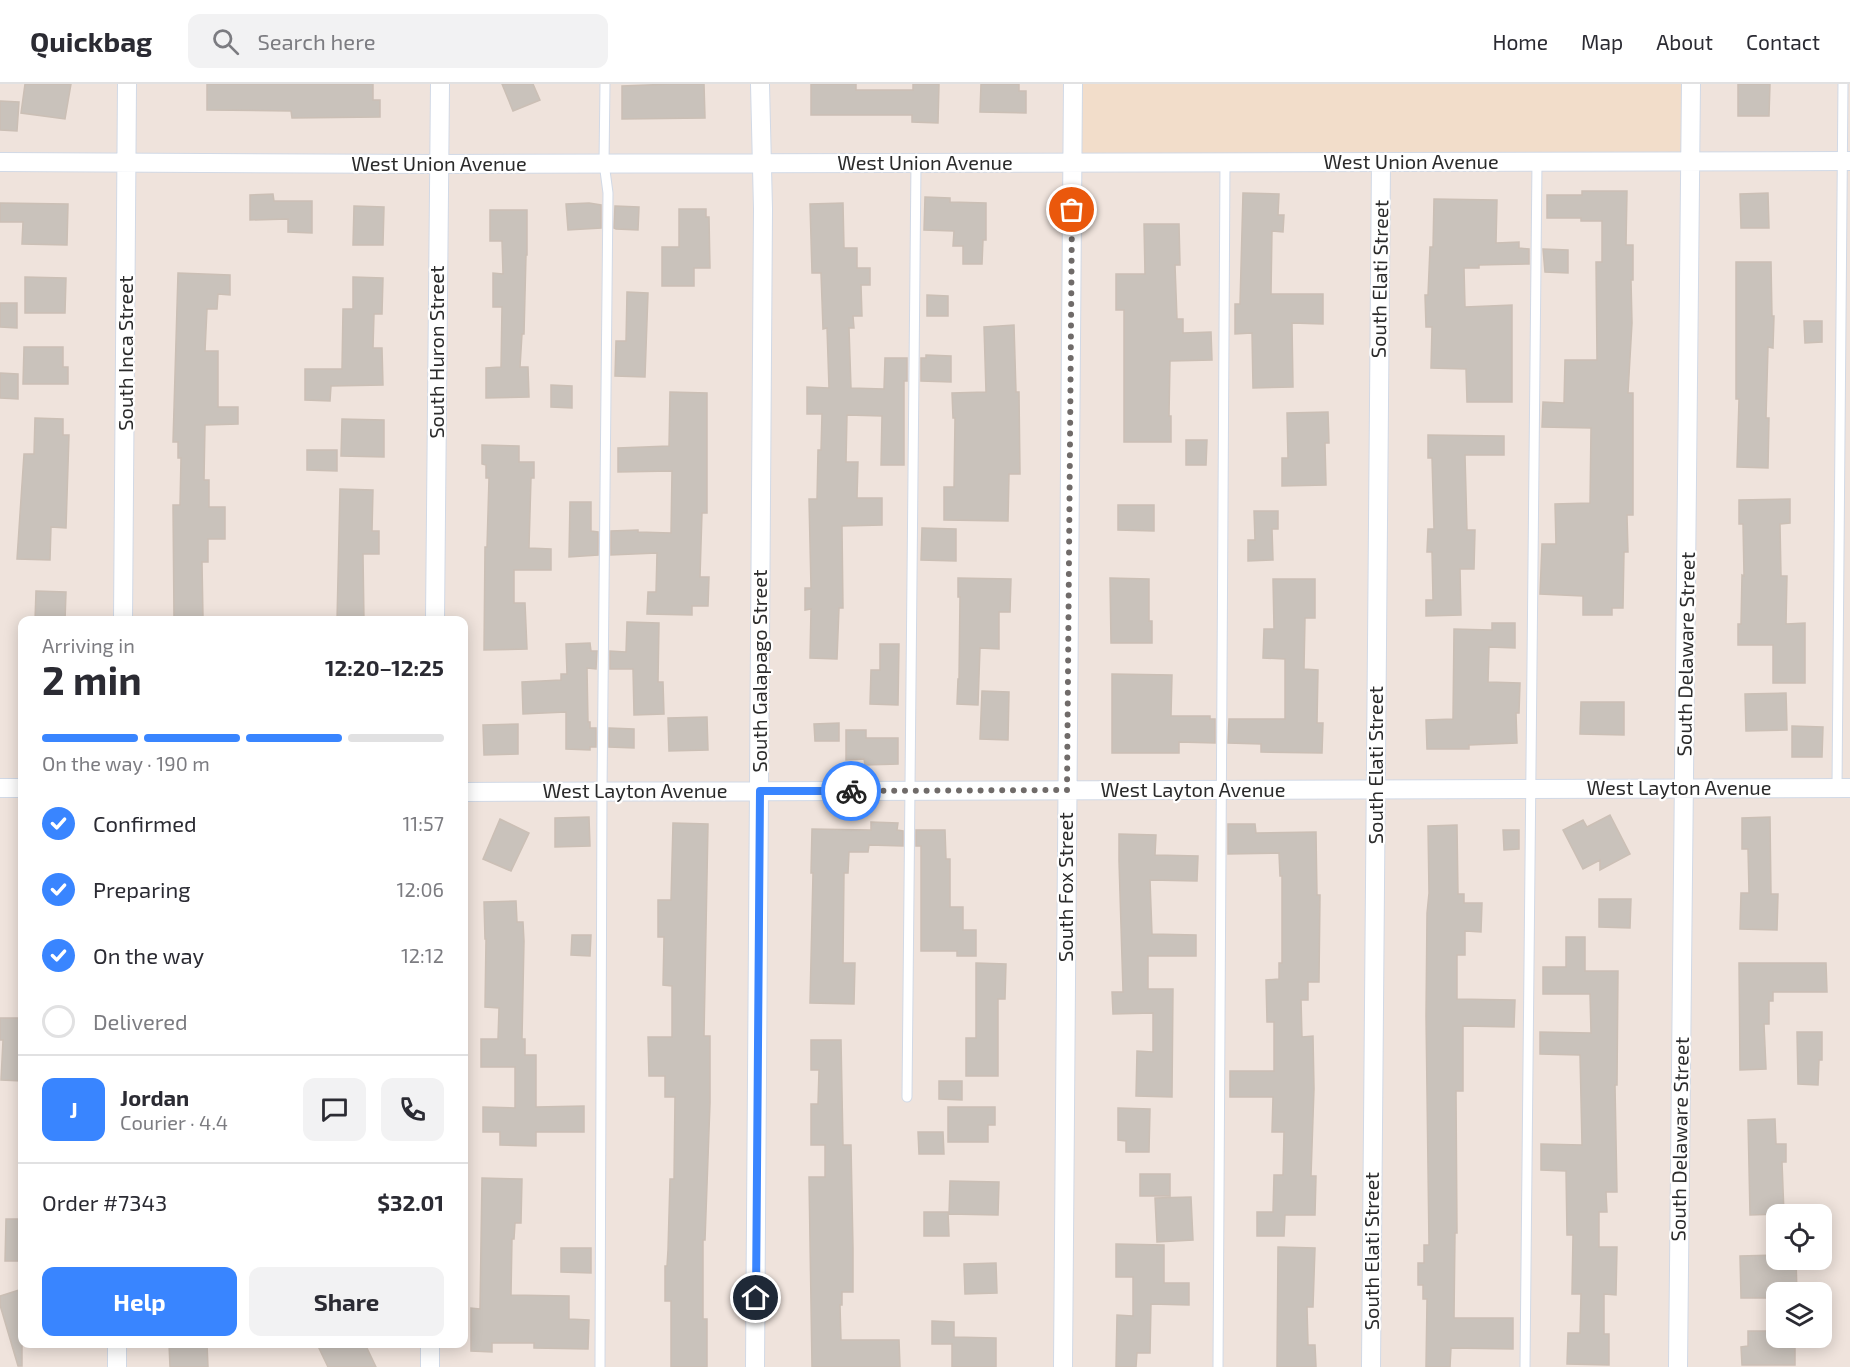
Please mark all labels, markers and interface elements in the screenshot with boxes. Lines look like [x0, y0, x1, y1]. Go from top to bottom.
search box [188, 14, 608, 68]
text: Quickbag [30, 24, 152, 58]
icon: search [209, 25, 242, 58]
text: Search here [257, 28, 376, 54]
text: Home [1492, 29, 1548, 54]
text: Map [1581, 29, 1623, 54]
text: About [1656, 29, 1713, 54]
text: Contact [1746, 29, 1820, 54]
street label: West Union Avenue [1323, 149, 1499, 173]
street label: West Union Avenue [837, 150, 1013, 174]
street label: West Union Avenue [351, 151, 527, 175]
pin [1046, 184, 1097, 235]
icon: bag [1055, 193, 1088, 226]
street label: South Elati Street [1366, 199, 1392, 358]
street label: South Huron Street [424, 265, 448, 439]
street label: South Inca Street [113, 275, 137, 431]
street label: South Delaware Street [1671, 551, 1699, 756]
street label: South Galapago Street [747, 569, 771, 773]
text: Arriving in [42, 633, 135, 657]
text: 12:20–12:25 [325, 654, 444, 680]
text: 2 min [42, 656, 142, 703]
street label: South Elati Street [1363, 685, 1387, 844]
text: On the way · 190 m [42, 751, 210, 775]
courier [821, 761, 881, 821]
icon: bike [835, 775, 868, 808]
street label: West Layton Avenue [1586, 775, 1772, 799]
street label: West Layton Avenue [1100, 777, 1286, 801]
street label: West Layton Avenue [542, 778, 728, 802]
icon: check [42, 807, 75, 840]
text: Confirmed [93, 810, 197, 836]
text: 11:57 [402, 811, 444, 835]
street label: South Fox Street [1053, 812, 1077, 962]
icon: check [42, 873, 75, 906]
text: Preparing [93, 876, 191, 902]
text: 12:06 [397, 877, 444, 901]
icon: check [42, 939, 75, 972]
text: On the way [93, 942, 204, 968]
text: 12:12 [401, 943, 444, 967]
text: Delivered [93, 1008, 188, 1034]
street label: South Delaware Street [1665, 1036, 1693, 1241]
button: chat [303, 1078, 366, 1141]
button: phone [381, 1078, 444, 1141]
text: Jordan [120, 1084, 189, 1110]
text: J [69, 1096, 78, 1122]
text: Courier · 4.4 [120, 1110, 228, 1134]
street label: South Elati Street [1359, 1171, 1383, 1330]
text: Order #7343 [42, 1189, 167, 1215]
text: $32.01 [377, 1189, 444, 1215]
map controls [1766, 1204, 1832, 1348]
button: locate [1766, 1204, 1832, 1270]
button: Help [42, 1267, 237, 1336]
button: Share [249, 1267, 444, 1336]
pin [730, 1272, 781, 1323]
icon: home [739, 1281, 772, 1314]
button: layers [1766, 1282, 1832, 1348]

